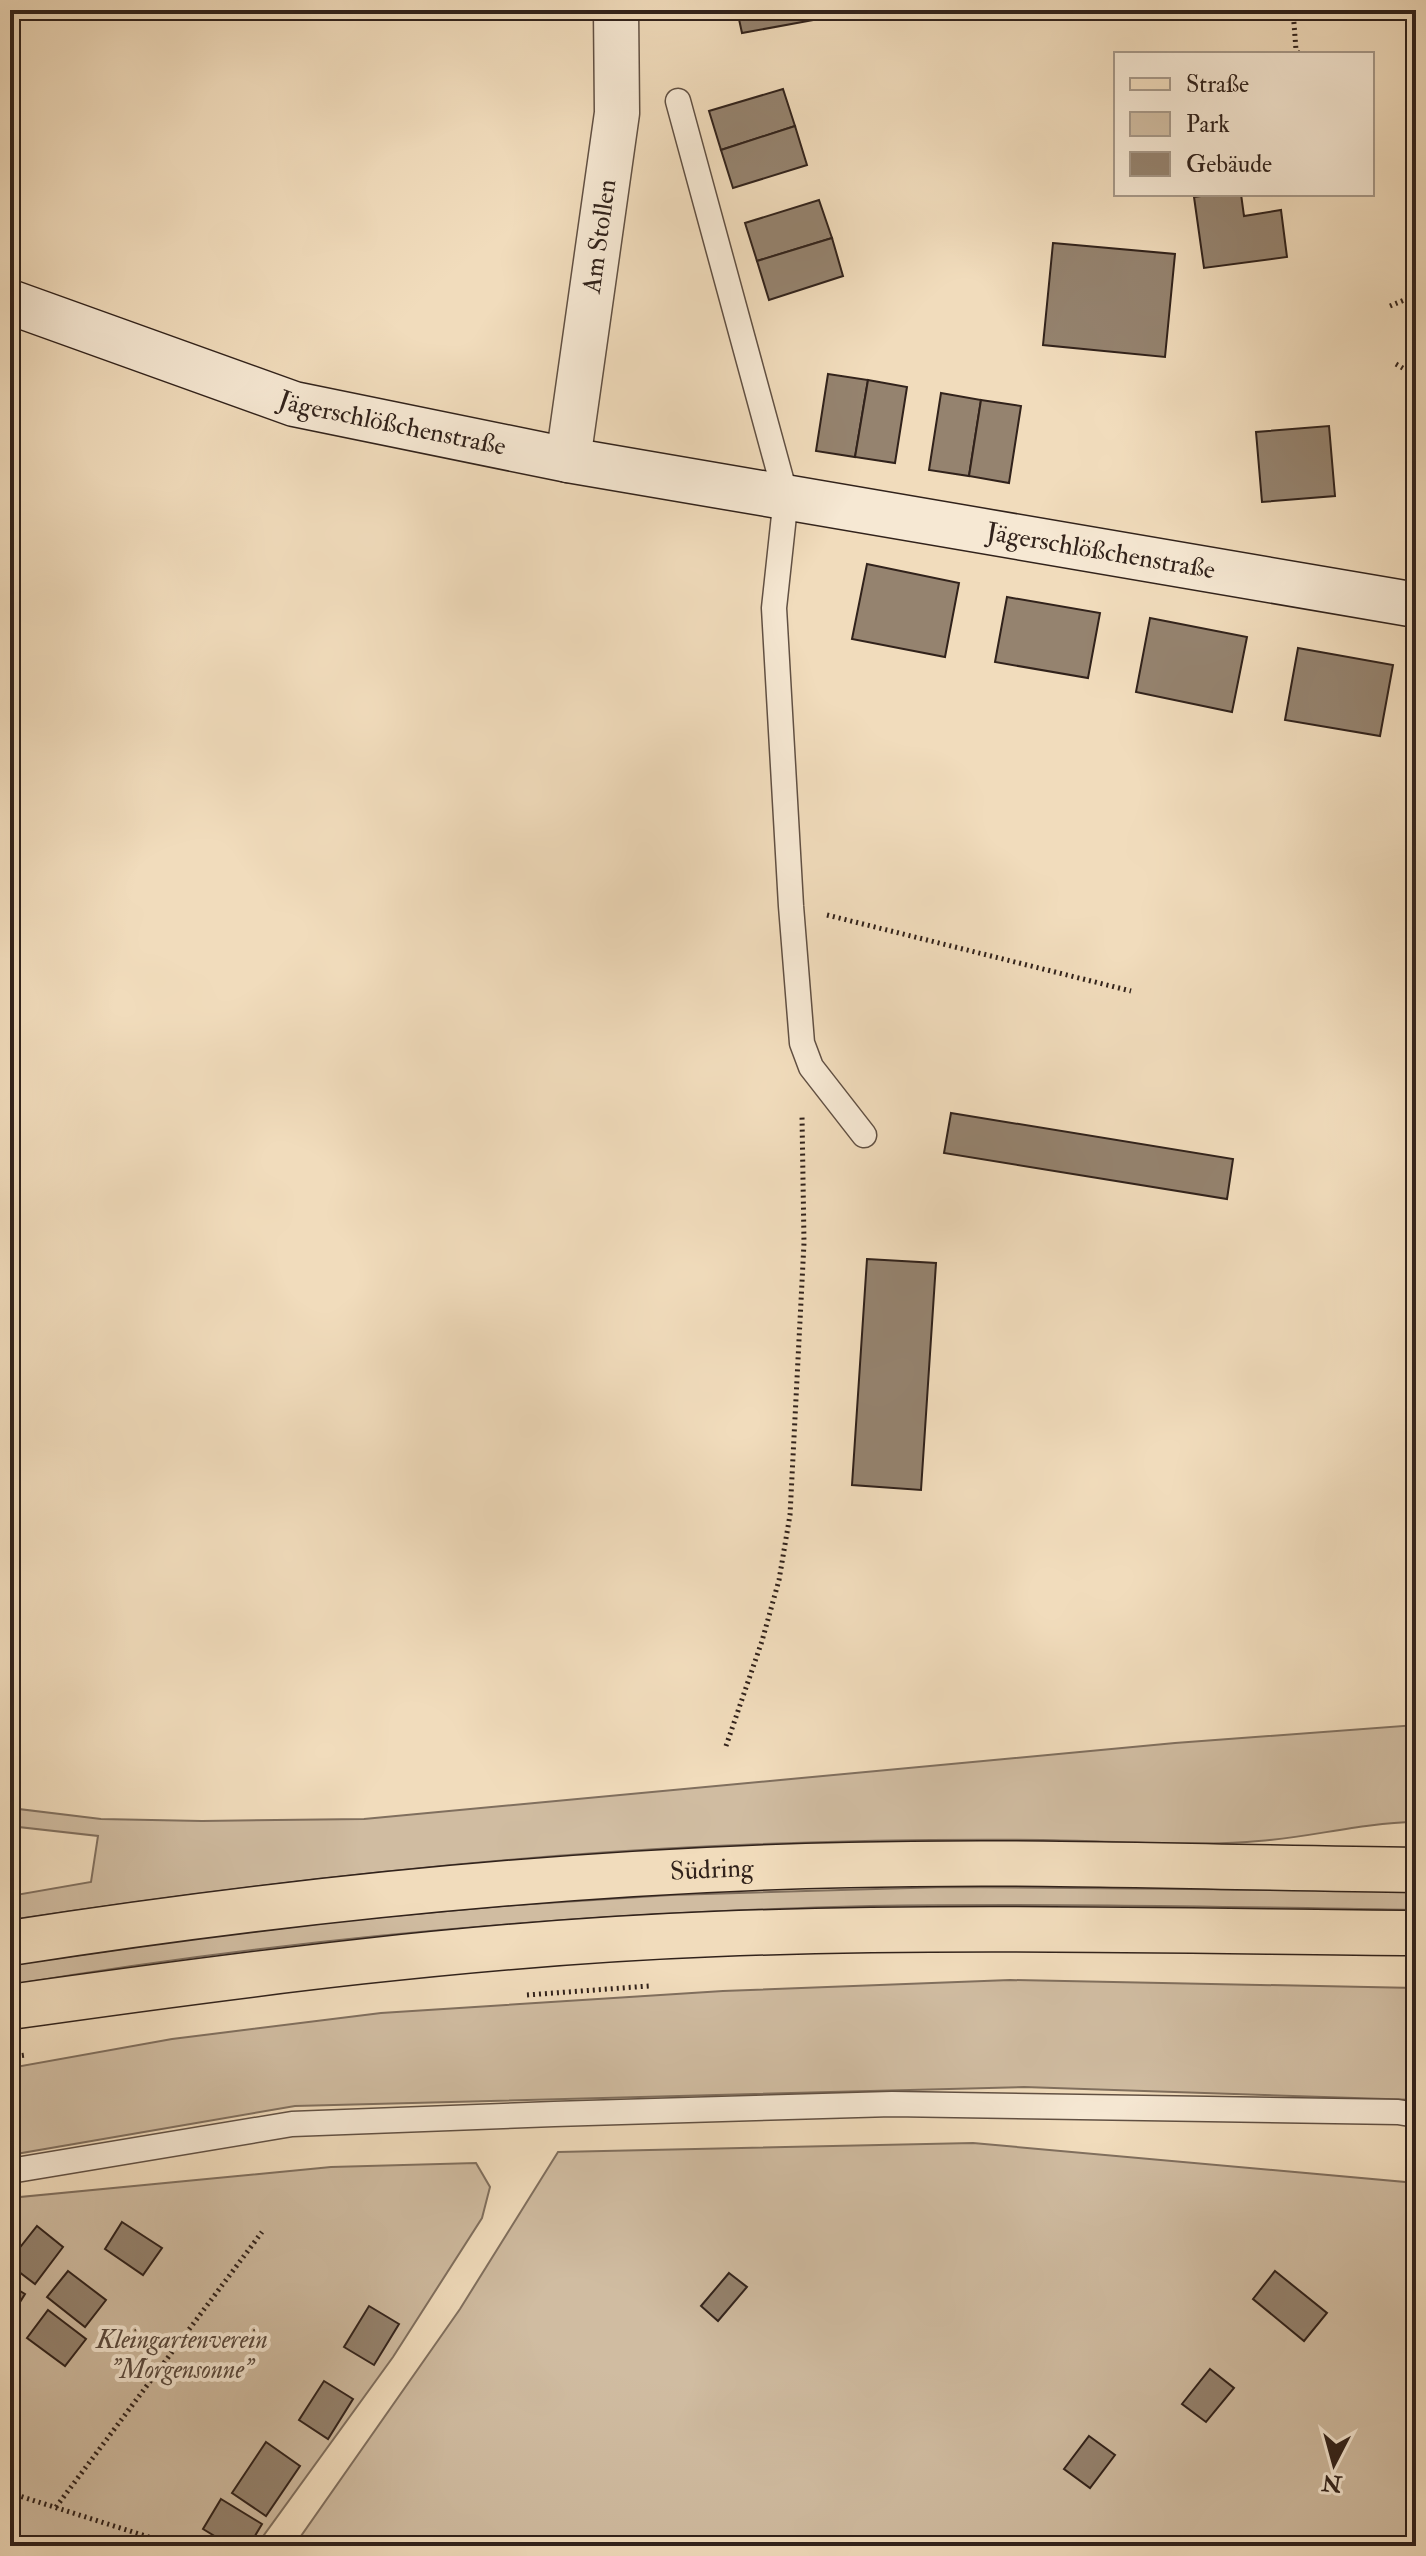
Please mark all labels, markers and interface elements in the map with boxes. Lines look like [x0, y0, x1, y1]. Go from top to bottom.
legend [1114, 52, 1374, 196]
text: Straße [1186, 69, 1249, 100]
text: Park [1186, 109, 1230, 140]
text: Gebäude [1186, 149, 1272, 180]
street label: Am Stollen [576, 177, 623, 296]
street label: Jägerschlößchenstraße [273, 383, 509, 463]
street label: Jägerschlößchenstraße [983, 516, 1218, 586]
street label: Südring [669, 1852, 755, 1888]
park label: Kleingartenverein "Morgensonne" [94, 2324, 268, 2386]
north arrow [1294, 2424, 1374, 2504]
text: N [1320, 2468, 1344, 2498]

